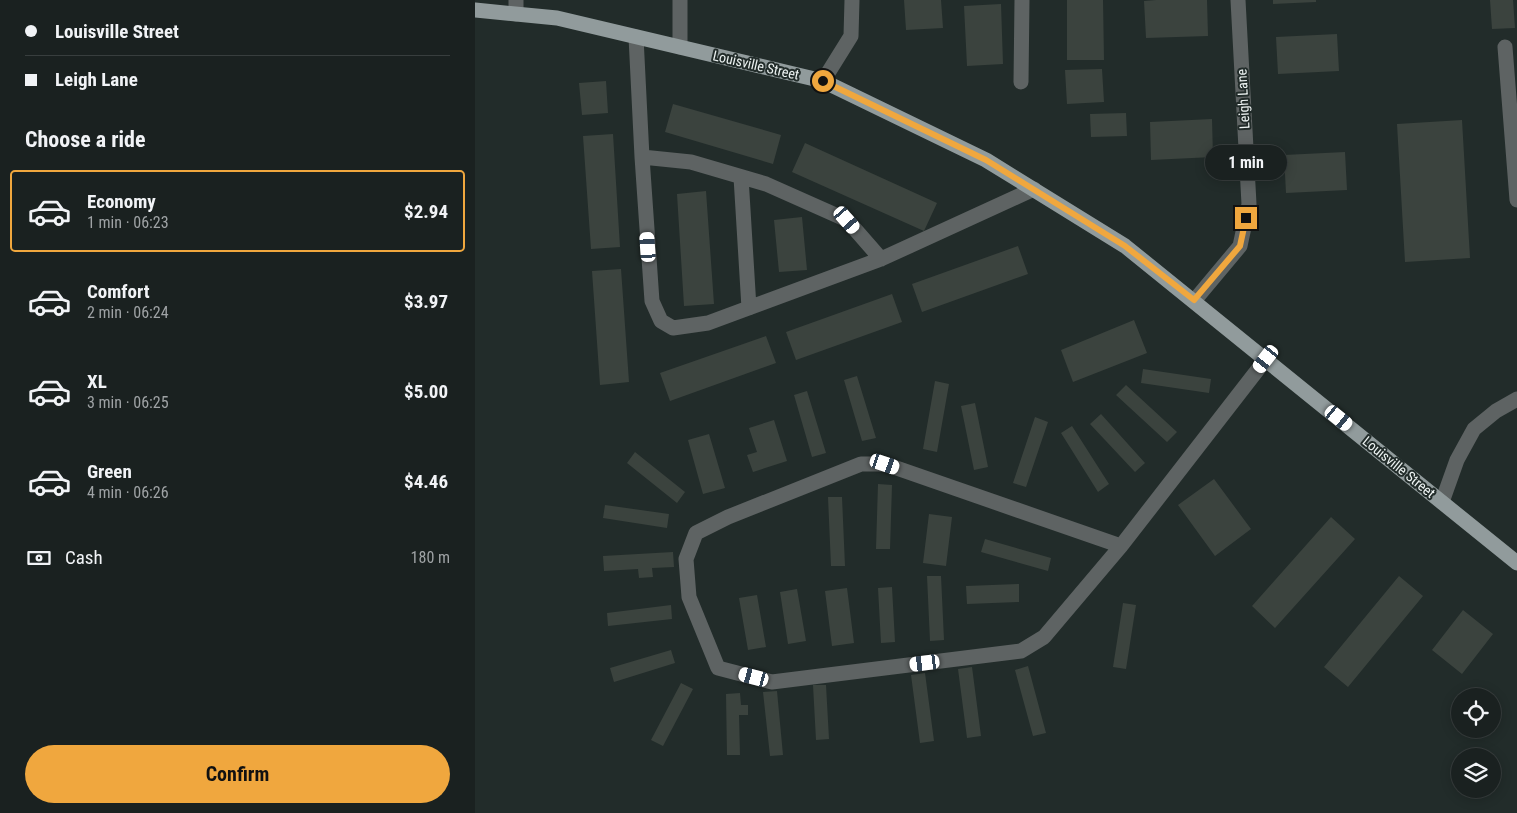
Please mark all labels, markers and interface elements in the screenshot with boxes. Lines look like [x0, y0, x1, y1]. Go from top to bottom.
text: Louisville Street [55, 20, 179, 43]
street label: Louisville Street [711, 47, 801, 83]
text: Leigh Lane [55, 68, 138, 91]
street label: Leigh Lane [1233, 68, 1253, 129]
route start [812, 70, 834, 92]
text: Choose a ride [25, 127, 146, 152]
callout: 1 min [1205, 146, 1287, 180]
text: 1 min [1228, 153, 1264, 172]
icon: car [27, 189, 72, 234]
text: Economy [87, 190, 156, 213]
text: $2.94 [404, 200, 448, 223]
car [831, 204, 862, 236]
route end [1235, 207, 1257, 229]
text: 1 min · 06:23 [87, 213, 169, 232]
car [639, 232, 656, 262]
icon: car [27, 279, 72, 324]
text: Comfort [87, 280, 150, 303]
text: $3.97 [404, 290, 448, 313]
text: 2 min · 06:24 [87, 303, 169, 322]
car [1250, 343, 1281, 375]
icon: car [27, 369, 72, 414]
text: XL [87, 370, 107, 393]
text: $5.00 [404, 380, 448, 403]
text: 3 min · 06:25 [87, 393, 169, 412]
car [1322, 403, 1355, 433]
street label: Louisville Street [1360, 433, 1438, 501]
car [868, 452, 901, 476]
icon: car [27, 459, 72, 504]
text: Green [87, 460, 132, 483]
text: $4.46 [404, 470, 448, 493]
text: 4 min · 06:26 [87, 483, 169, 502]
icon: cash [25, 544, 53, 572]
text: Cash [65, 546, 103, 569]
text: 180 m [411, 548, 450, 567]
car [909, 654, 940, 672]
car [737, 666, 770, 688]
map controls [1451, 688, 1501, 798]
button: locate [1451, 688, 1501, 738]
button: Confirm [25, 745, 450, 803]
button: layers [1451, 748, 1501, 798]

